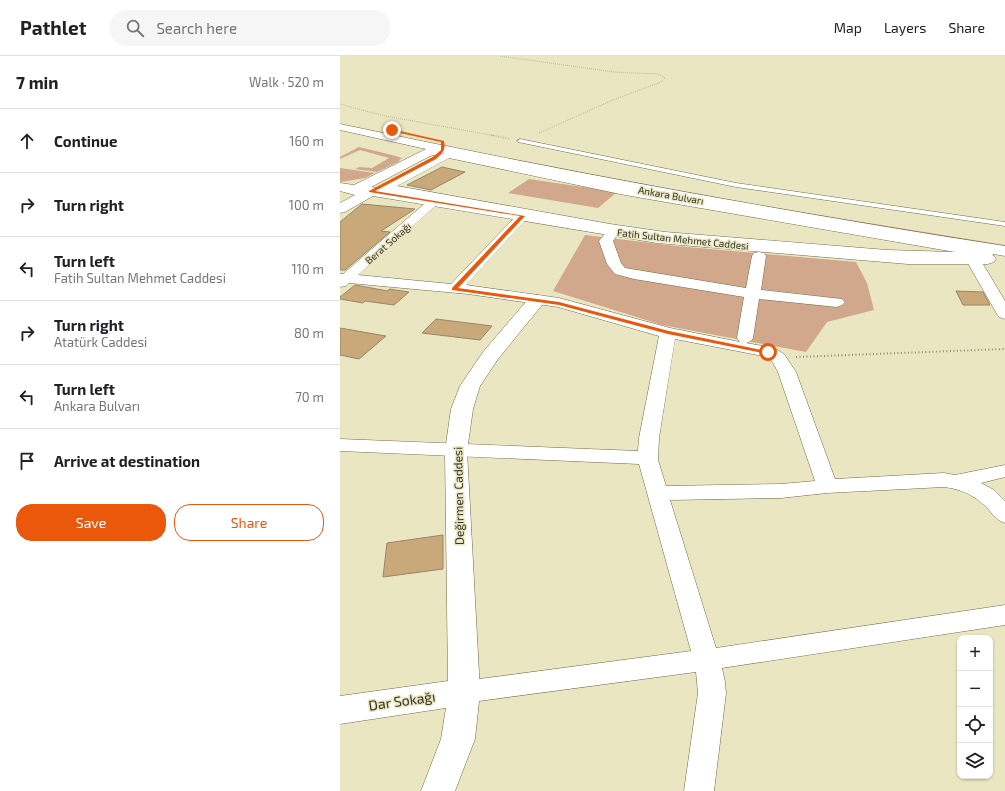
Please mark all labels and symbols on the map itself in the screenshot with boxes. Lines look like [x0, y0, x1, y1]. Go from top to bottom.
route end [383, 121, 401, 139]
street label: Ankara Bulvarı [637, 183, 705, 207]
street label: Berat Sokağı [363, 220, 413, 266]
street label: Fatih Sultan Mehmet Caddesi [617, 226, 749, 252]
route start [759, 343, 777, 361]
street label: Değirmen Caddesi [450, 447, 466, 545]
street label: Dar Sokağı [367, 687, 436, 714]

